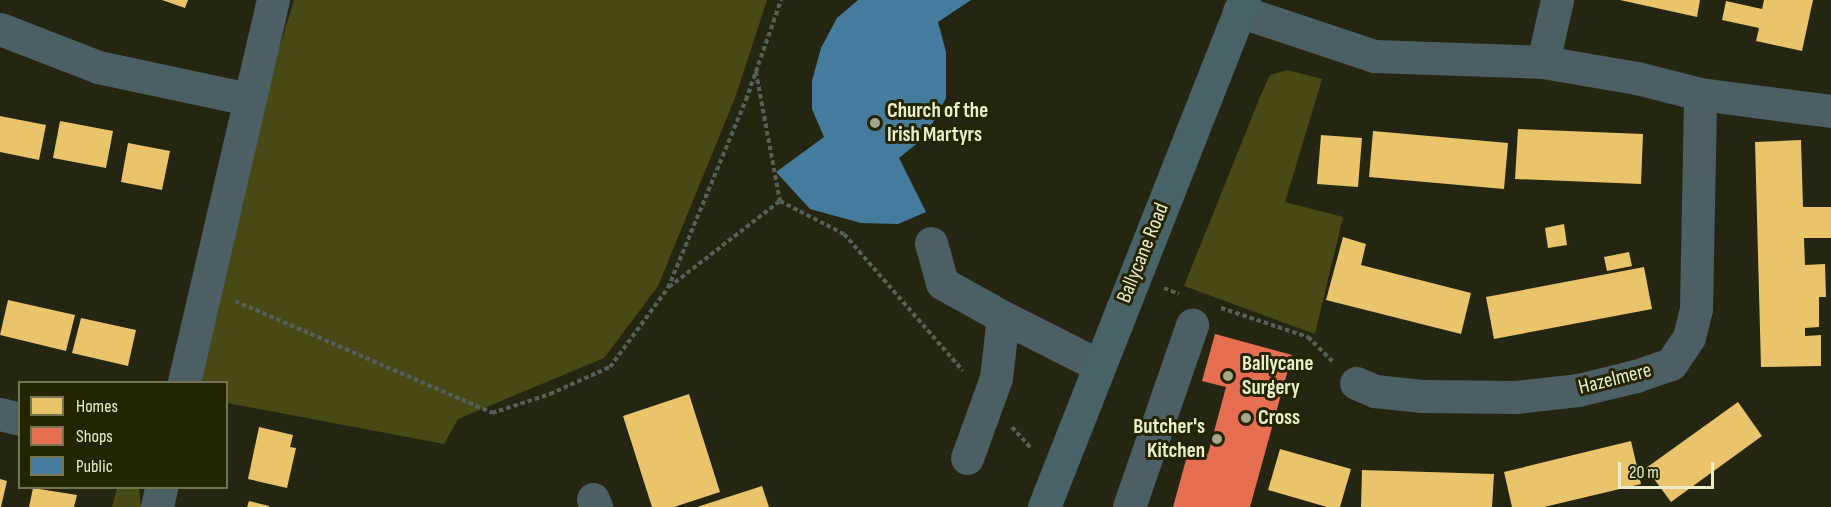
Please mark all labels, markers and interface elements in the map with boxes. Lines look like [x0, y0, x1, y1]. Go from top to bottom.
place label: Church of the Irish Martyrs [887, 98, 988, 148]
marker: Church of the Irish Martyrs [868, 116, 882, 130]
street label: Ballycane Road [1112, 200, 1174, 306]
place label: Ballycane Surgery [1242, 351, 1313, 401]
street label: Hazelmere [1576, 358, 1654, 400]
marker: Ballycane Surgery [1219, 367, 1237, 385]
legend [18, 381, 228, 489]
text: Homes [76, 396, 118, 417]
place label: Cross [1258, 405, 1300, 431]
marker: Cross [1239, 411, 1253, 425]
place label: Butcher's Kitchen [1133, 414, 1205, 464]
text: Shops [76, 426, 113, 447]
marker: Butcher's Kitchen [1210, 432, 1224, 446]
scale bar [1621, 450, 1717, 488]
text: Public [76, 456, 113, 477]
text: 20 m [1629, 462, 1659, 483]

